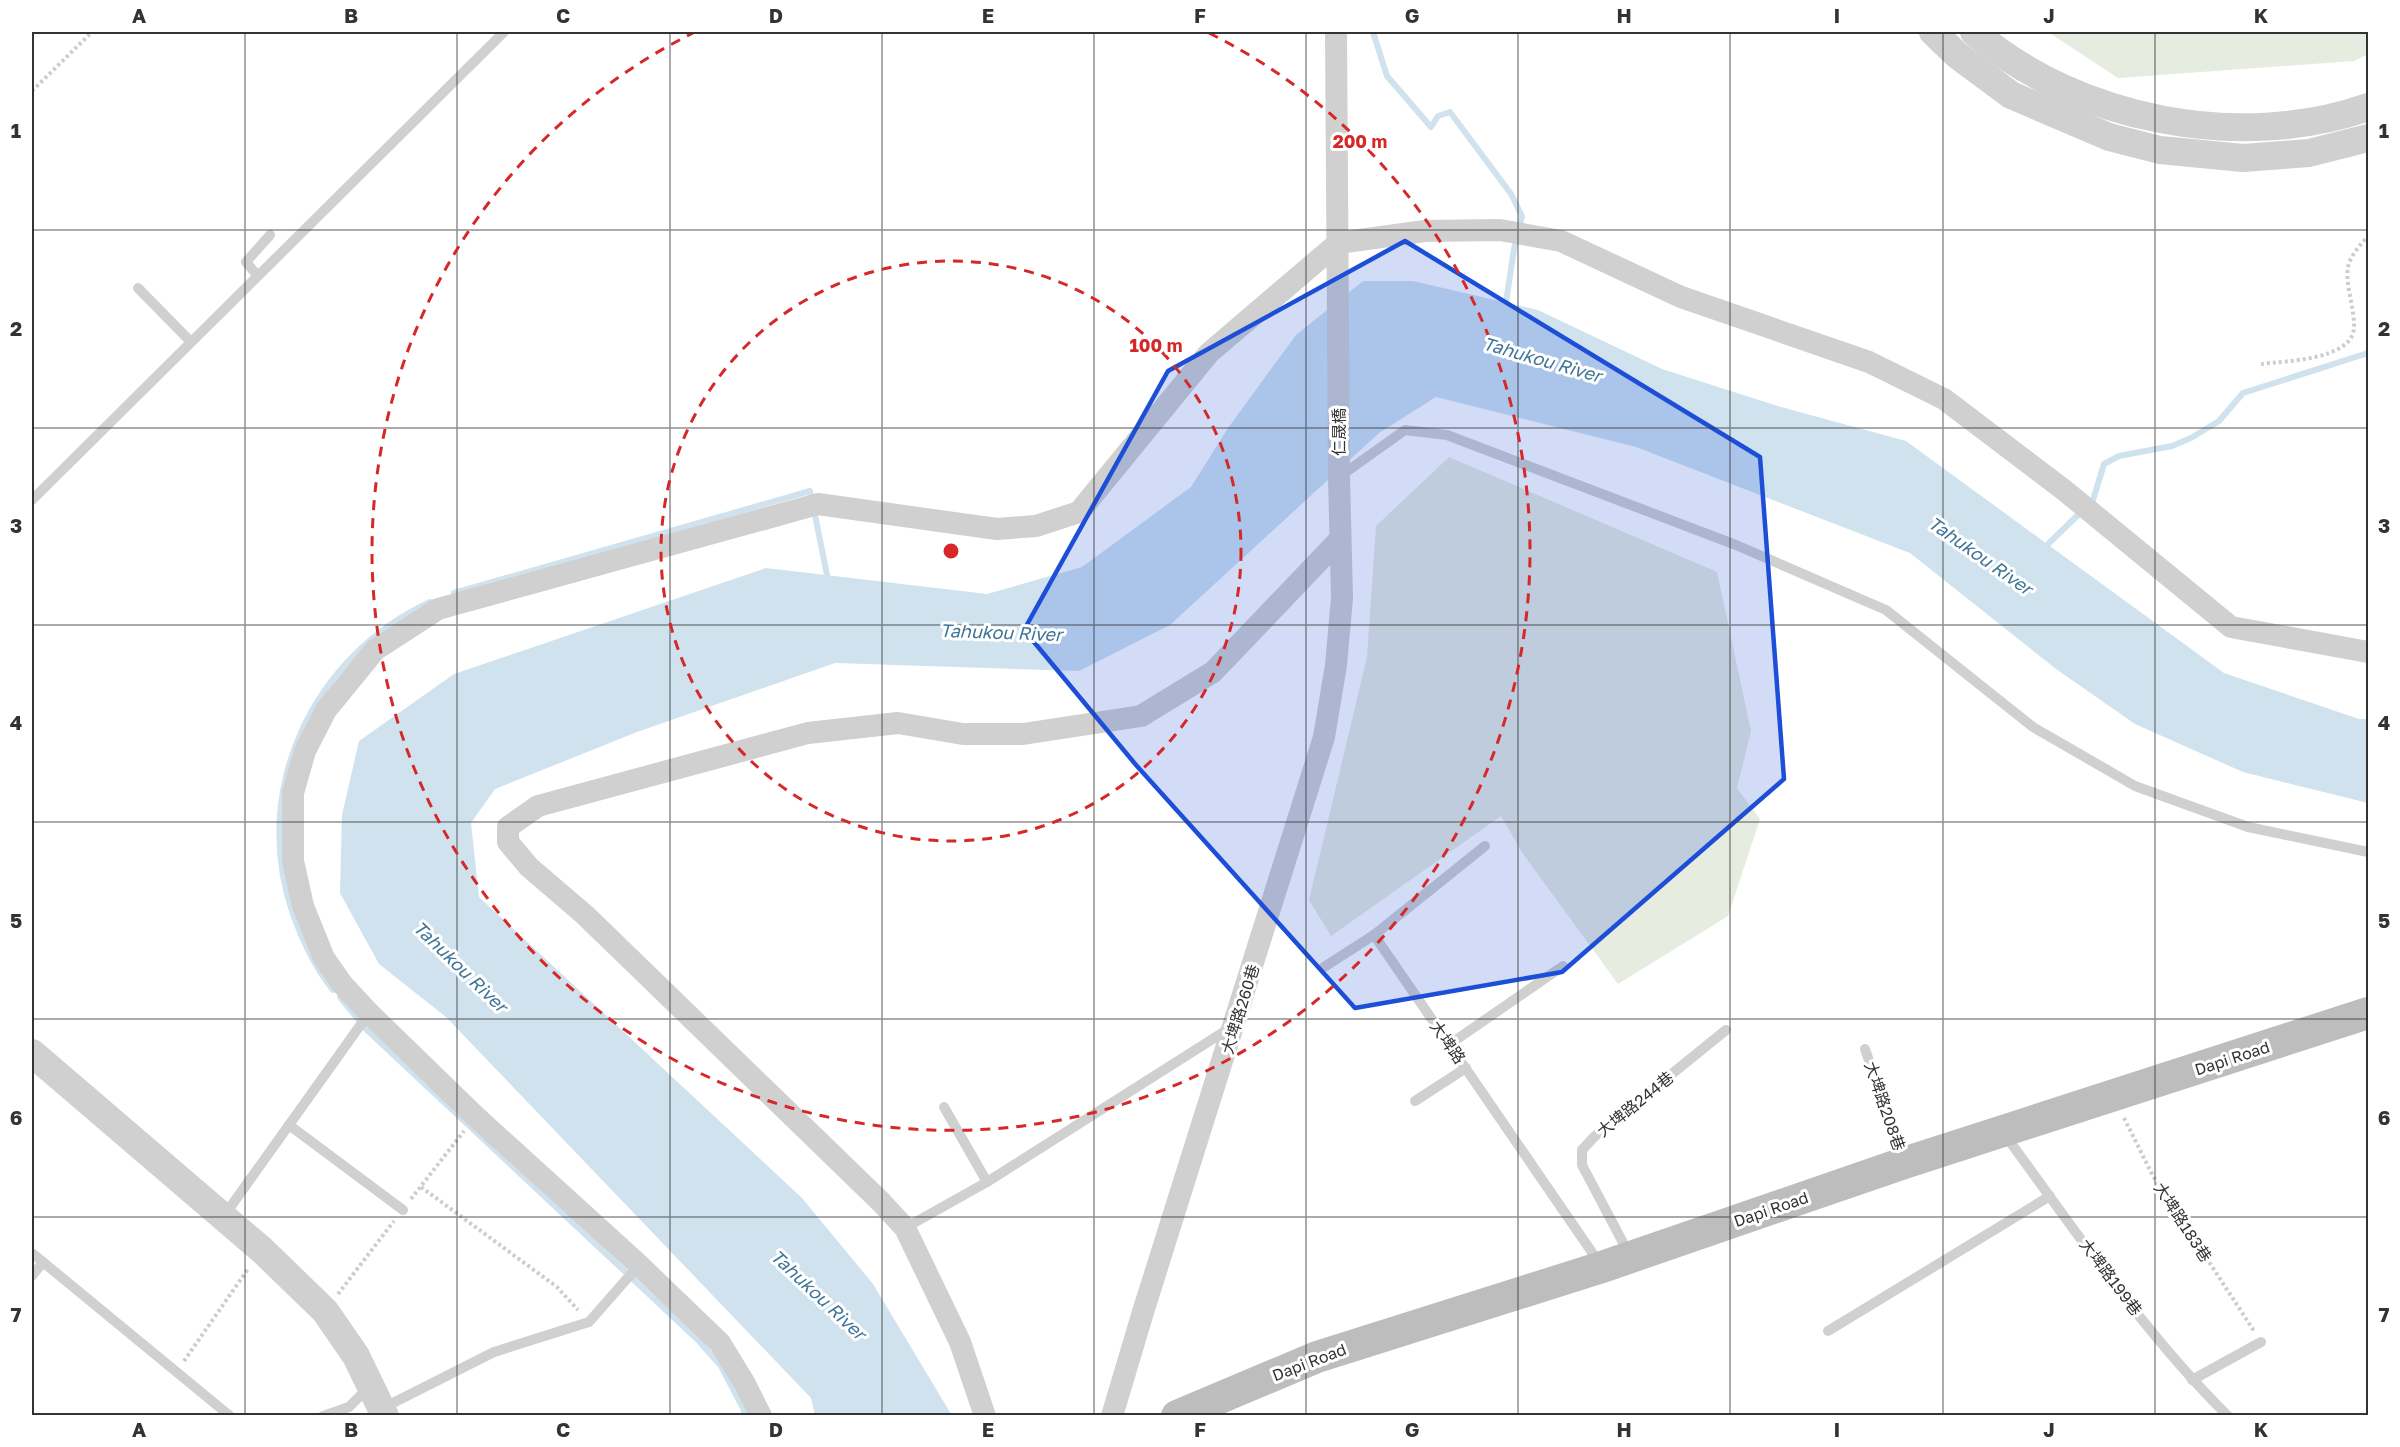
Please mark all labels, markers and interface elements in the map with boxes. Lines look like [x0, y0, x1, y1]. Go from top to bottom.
text: A [132, 3, 146, 27]
text: B [344, 3, 358, 27]
text: C [556, 3, 570, 27]
text: D [769, 3, 783, 27]
text: E [982, 3, 994, 27]
text: F [1194, 3, 1206, 27]
text: G [1405, 3, 1419, 27]
text: H [1616, 3, 1632, 27]
text: I [1834, 3, 1840, 27]
text: J [2043, 3, 2055, 27]
text: K [2254, 3, 2269, 27]
text: 1 [11, 118, 21, 142]
text: 1 [2379, 118, 2389, 142]
text: 200 m [1333, 130, 1387, 152]
text: 2 [10, 316, 22, 340]
text: 2 [2378, 316, 2390, 340]
water label: Tahukou River [1481, 332, 1607, 387]
text: 100 m [1130, 334, 1182, 356]
street label: 仁晟橋 [1329, 408, 1349, 456]
water label: Tahukou River [1924, 511, 2039, 601]
text: 3 [10, 513, 22, 537]
text: 3 [2378, 513, 2390, 537]
centre of rings [941, 541, 961, 561]
water label: Tahukou River [940, 619, 1065, 645]
text: 4 [10, 710, 22, 734]
text: 4 [2378, 710, 2390, 734]
text: 5 [10, 908, 22, 932]
text: 5 [2378, 908, 2390, 932]
water label: Tahukou River [409, 916, 514, 1019]
street label: 大埤路260巷 [1217, 962, 1263, 1056]
street label: 大埤路 [1426, 1017, 1470, 1067]
street label: Dapi Road [2192, 1037, 2272, 1079]
street label: 大埤路208巷 [1860, 1059, 1910, 1153]
street label: 大埤路244巷 [1593, 1067, 1677, 1141]
text: 6 [10, 1105, 22, 1129]
text: 6 [2378, 1105, 2390, 1129]
street label: 大埤路183巷 [2150, 1178, 2216, 1266]
street label: Dapi Road [1731, 1187, 1811, 1231]
street label: 大埤路199巷 [2076, 1235, 2146, 1319]
water label: Tahukou River [767, 1245, 873, 1346]
text: 7 [11, 1302, 22, 1326]
text: 7 [2379, 1302, 2390, 1326]
street label: Dapi Road [1269, 1339, 1349, 1385]
text: A [132, 1417, 146, 1441]
text: B [344, 1417, 358, 1441]
text: C [556, 1417, 570, 1441]
text: D [769, 1417, 783, 1441]
text: E [982, 1417, 994, 1441]
text: F [1194, 1417, 1206, 1441]
text: G [1405, 1417, 1419, 1441]
text: H [1616, 1417, 1632, 1441]
text: I [1834, 1417, 1840, 1441]
text: J [2043, 1417, 2055, 1441]
text: K [2254, 1417, 2269, 1441]

